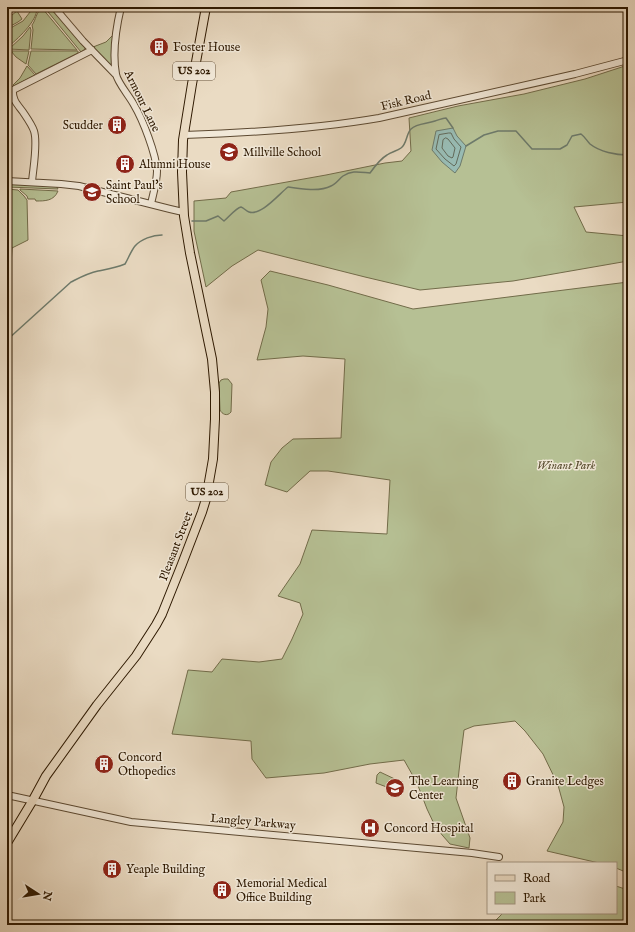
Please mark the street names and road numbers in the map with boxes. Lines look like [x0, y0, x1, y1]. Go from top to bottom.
road number: US 202 [173, 62, 215, 80]
street label: Armour Lane [120, 67, 164, 135]
street label: Fisk Road [379, 88, 433, 114]
road number: US 202 [186, 483, 228, 501]
street label: Pleasant Street [156, 509, 196, 583]
street label: Langley Parkway [210, 811, 296, 833]

